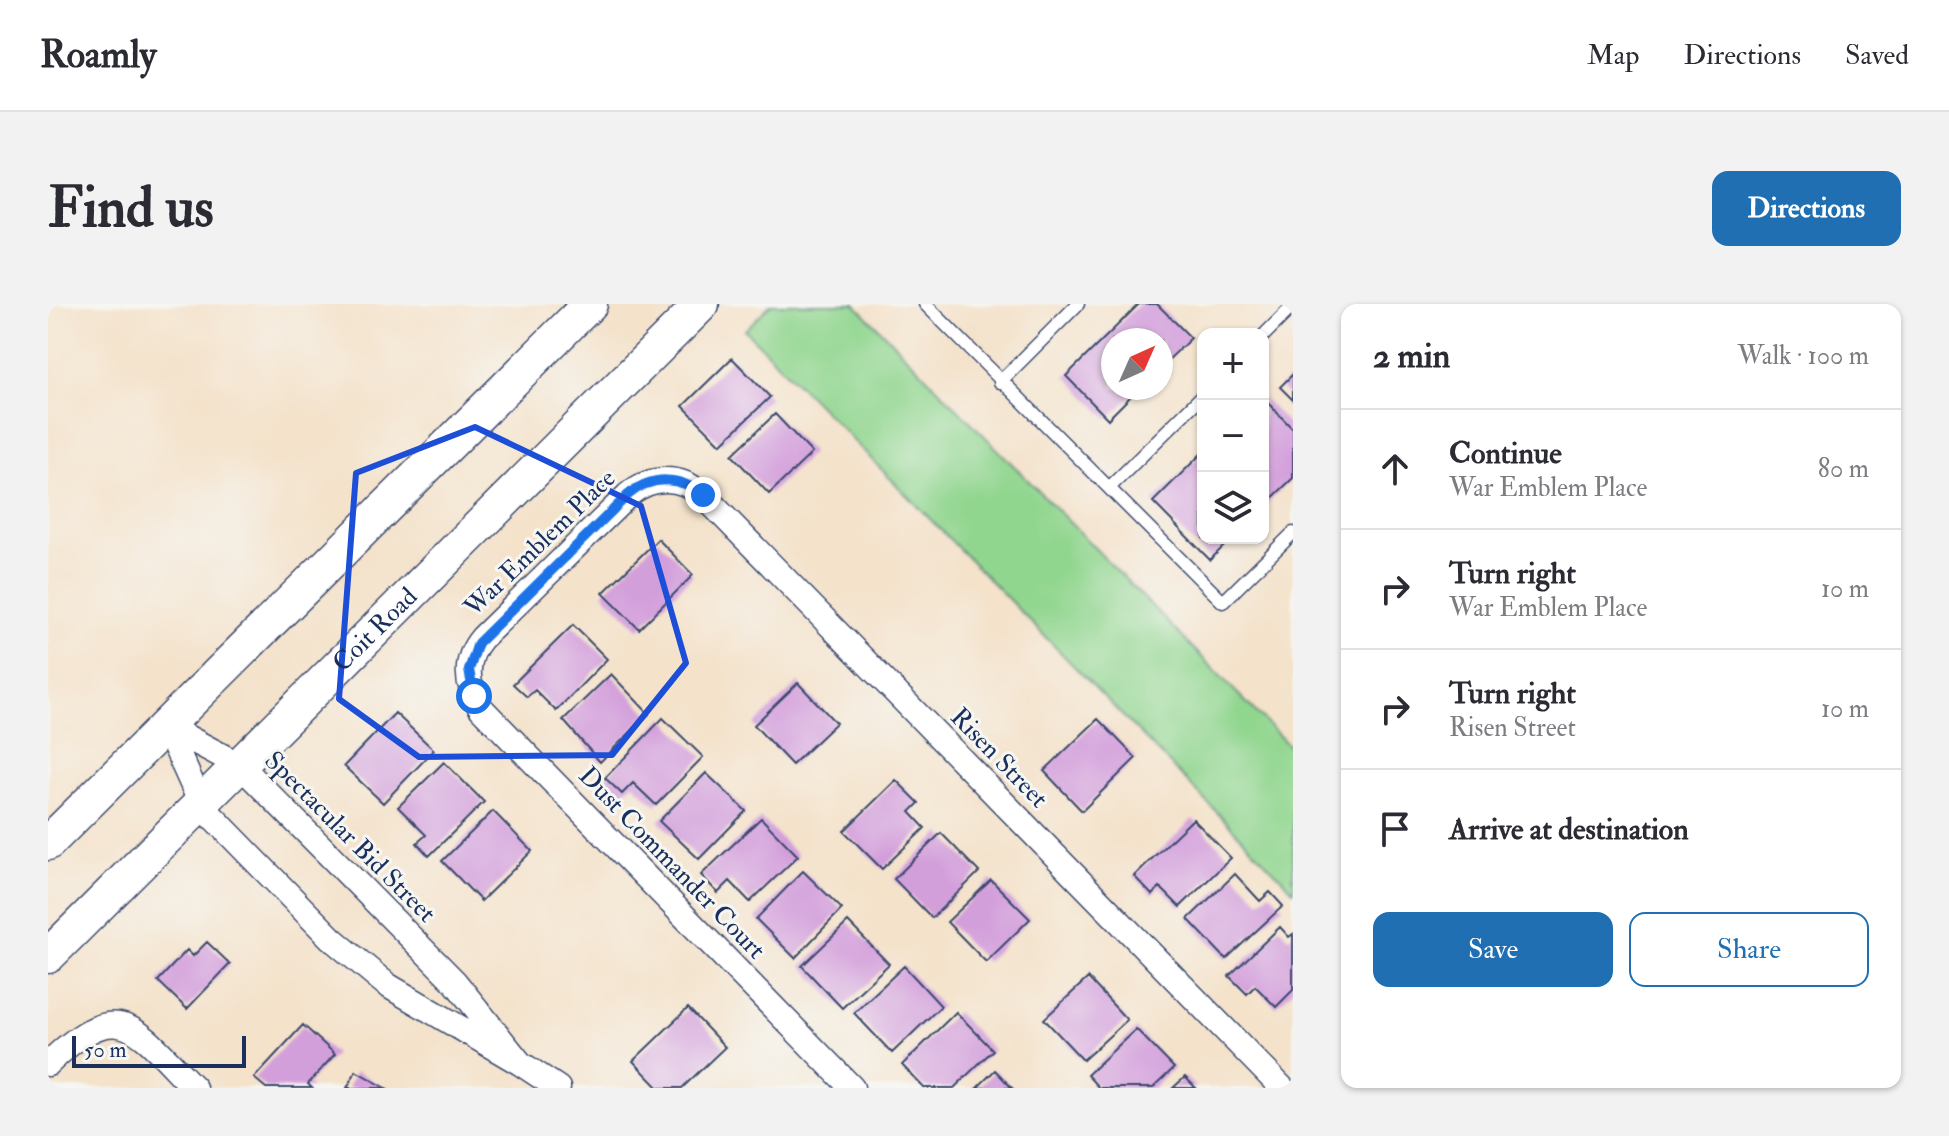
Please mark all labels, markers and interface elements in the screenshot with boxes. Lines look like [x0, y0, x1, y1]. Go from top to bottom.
text: Roamly [40, 31, 157, 79]
text: Map [1587, 38, 1640, 73]
text: Directions [1684, 38, 1801, 73]
text: Saved [1845, 38, 1909, 73]
button: Directions [1712, 171, 1901, 246]
text: Find us [48, 173, 214, 244]
north arrow [1101, 328, 1173, 400]
map controls [1197, 328, 1269, 544]
button: + [1197, 328, 1269, 400]
text: 2 min [1373, 335, 1450, 378]
text: Walk · 100 m [1738, 340, 1869, 372]
button: − [1197, 400, 1269, 472]
text: Continue [1449, 435, 1562, 472]
icon: ahead [1373, 447, 1417, 491]
text: 80 m [1818, 453, 1869, 485]
street label: War Emblem Place [457, 462, 623, 624]
button: layers [1197, 472, 1269, 544]
text: War Emblem Place [1449, 472, 1647, 504]
route end [685, 477, 721, 513]
text: Turn right [1449, 555, 1576, 592]
icon: right [1373, 567, 1417, 611]
text: 10 m [1821, 573, 1869, 605]
street label: Coit Road [326, 581, 424, 679]
text: War Emblem Place [1449, 592, 1647, 624]
text: Turn right [1449, 675, 1576, 712]
route start [456, 678, 492, 714]
icon: right [1373, 687, 1417, 731]
text: 10 m [1821, 693, 1869, 725]
street label: Risen Street [943, 701, 1055, 815]
text: Risen Street [1449, 712, 1576, 744]
street label: Spectacular Bid Street [257, 745, 442, 930]
street label: Dust Commander Court [572, 760, 772, 966]
icon: arrive [1373, 807, 1417, 851]
text: Arrive at destination [1449, 811, 1689, 848]
button: Save [1373, 912, 1613, 987]
button: Share [1629, 912, 1869, 987]
scale bar [72, 1032, 246, 1068]
text: 50 m [84, 1036, 126, 1064]

